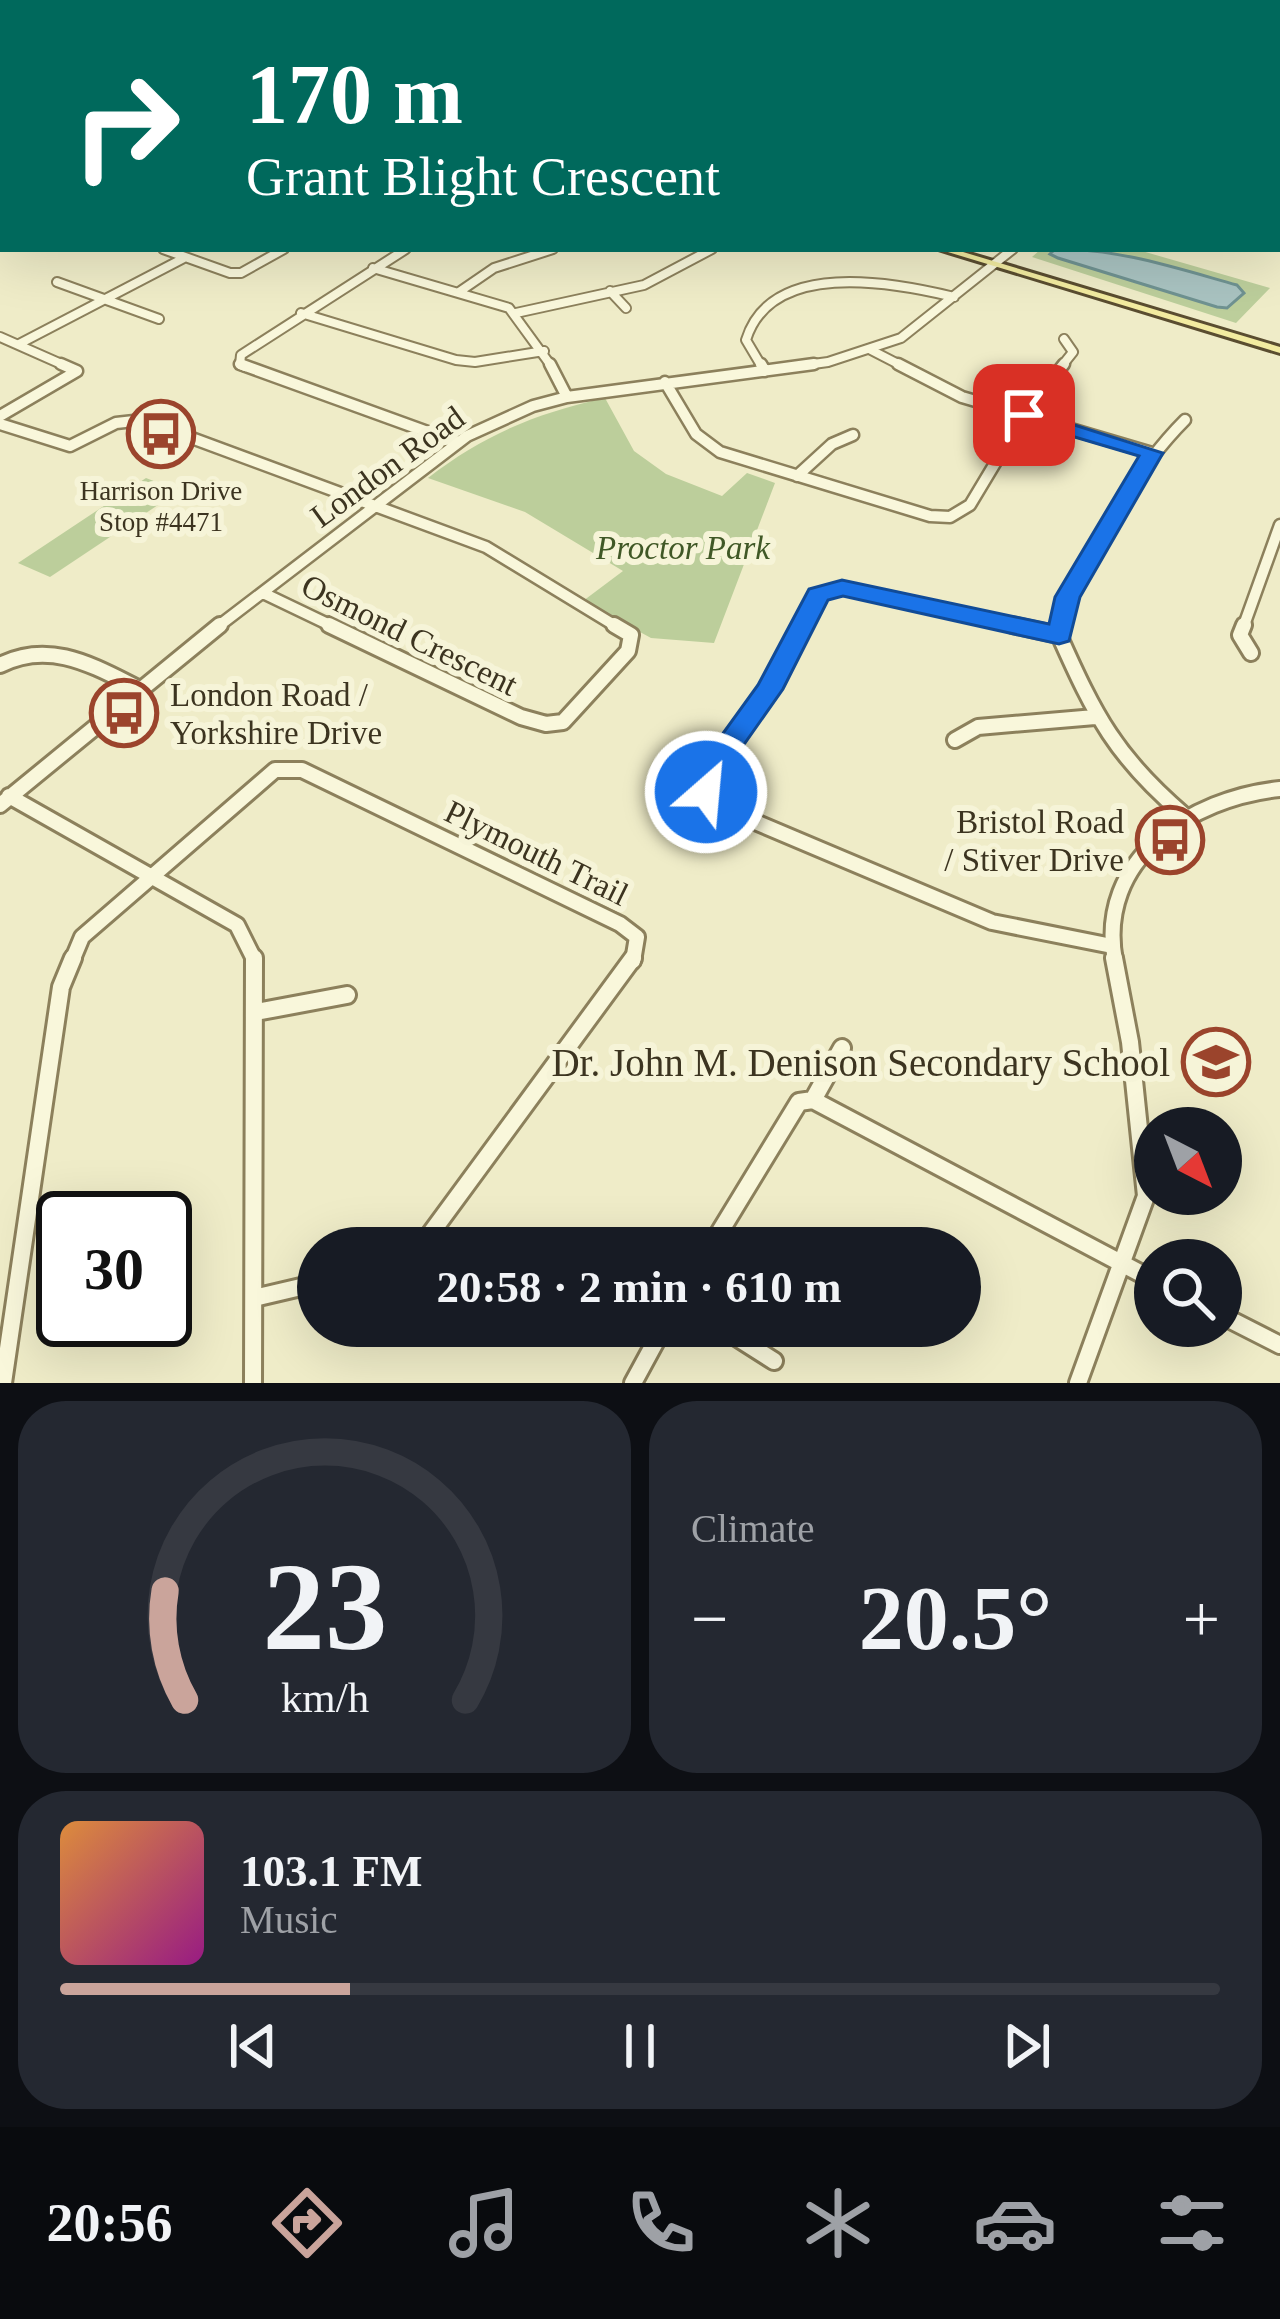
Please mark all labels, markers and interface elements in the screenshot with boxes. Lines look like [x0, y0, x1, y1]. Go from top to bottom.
icon: right [48, 48, 204, 204]
text: 170 m [246, 48, 463, 141]
text: Grant Blight Crescent [246, 147, 720, 207]
pin [973, 364, 1075, 466]
icon: arrive [991, 382, 1057, 448]
bus stop icon: Harrison Drive Stop #4471 [126, 399, 196, 469]
street label: London Road [304, 399, 472, 534]
place label: Harrison Drive Stop #4471 [80, 476, 242, 537]
park label: Proctor Park [595, 530, 771, 566]
street label: Osmond Crescent [296, 567, 523, 703]
place label: London Road / Yorkshire Drive [170, 677, 382, 751]
bus stop icon: London Road / Yorkshire Drive [89, 678, 159, 748]
position arrow [643, 729, 769, 855]
street label: Plymouth Trail [439, 793, 634, 913]
place label: Bristol Road / Stiver Drive [944, 804, 1124, 878]
bus stop icon: Bristol Road / Stiver Drive [1135, 805, 1205, 875]
school or university icon: Dr. John M. Denison Secondary School [1181, 1027, 1251, 1097]
place label: Dr. John M. Denison Secondary School [551, 1041, 1170, 1085]
north arrow [1134, 1107, 1242, 1215]
map controls [1134, 1107, 1242, 1347]
speed limit sign: 30 [36, 1191, 192, 1347]
button: search [1134, 1239, 1242, 1347]
text: 20:58 · 2 min · 610 m [437, 1262, 842, 1312]
text: Climate [691, 1507, 814, 1550]
text: 23 [262, 1538, 387, 1676]
text: 20.5° [859, 1569, 1052, 1668]
text: − [691, 1582, 728, 1655]
text: + [1183, 1582, 1220, 1655]
text: km/h [280, 1674, 369, 1721]
text: 103.1 FM [240, 1846, 422, 1896]
text: Music [240, 1898, 338, 1941]
icon: previous [220, 2013, 286, 2079]
icon: pause [607, 2013, 673, 2079]
icon: next [994, 2013, 1060, 2079]
icon: directions [265, 2181, 349, 2265]
icon: music [442, 2181, 526, 2265]
icon: phone [619, 2181, 703, 2265]
icon: climate [796, 2181, 880, 2265]
icon: car [973, 2181, 1057, 2265]
icon: filters [1150, 2181, 1234, 2265]
text: 20:56 [46, 2193, 172, 2253]

